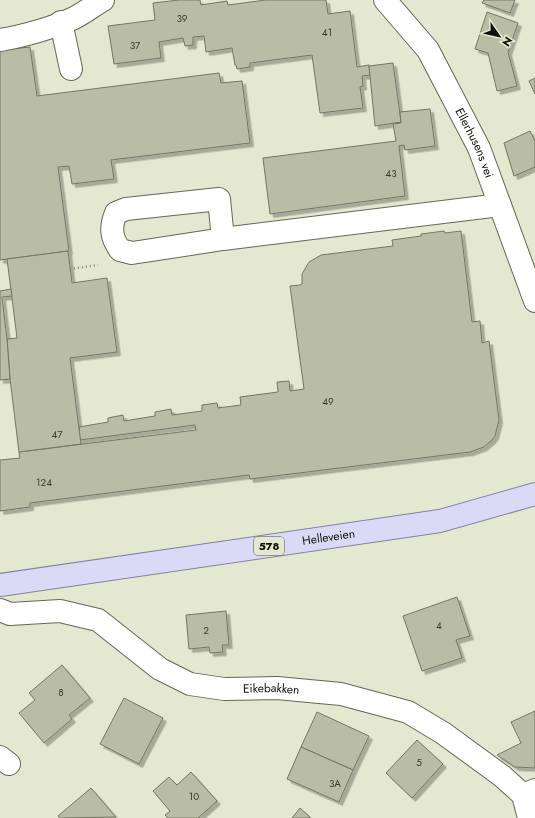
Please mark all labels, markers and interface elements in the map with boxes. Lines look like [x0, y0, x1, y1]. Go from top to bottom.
house number: 39 [176, 11, 188, 26]
north arrow [479, 16, 519, 56]
house number: 41 [322, 25, 332, 40]
text: N [498, 33, 516, 50]
house number: 37 [130, 38, 141, 53]
street label: Ellerhusens vei [451, 105, 498, 180]
house number: 43 [385, 166, 397, 181]
house number: 49 [322, 394, 334, 409]
house number: 47 [51, 427, 63, 442]
house number: 124 [36, 475, 52, 490]
street label: Helleveien [301, 524, 356, 550]
road number: 578 [254, 537, 284, 555]
house number: 4 [436, 618, 442, 633]
house number: 2 [203, 623, 209, 638]
street label: Eikebakken [243, 679, 300, 699]
house number: 8 [58, 685, 64, 700]
house number: 5 [416, 755, 422, 770]
house number: 3A [329, 776, 341, 791]
house number: 10 [189, 789, 199, 804]

